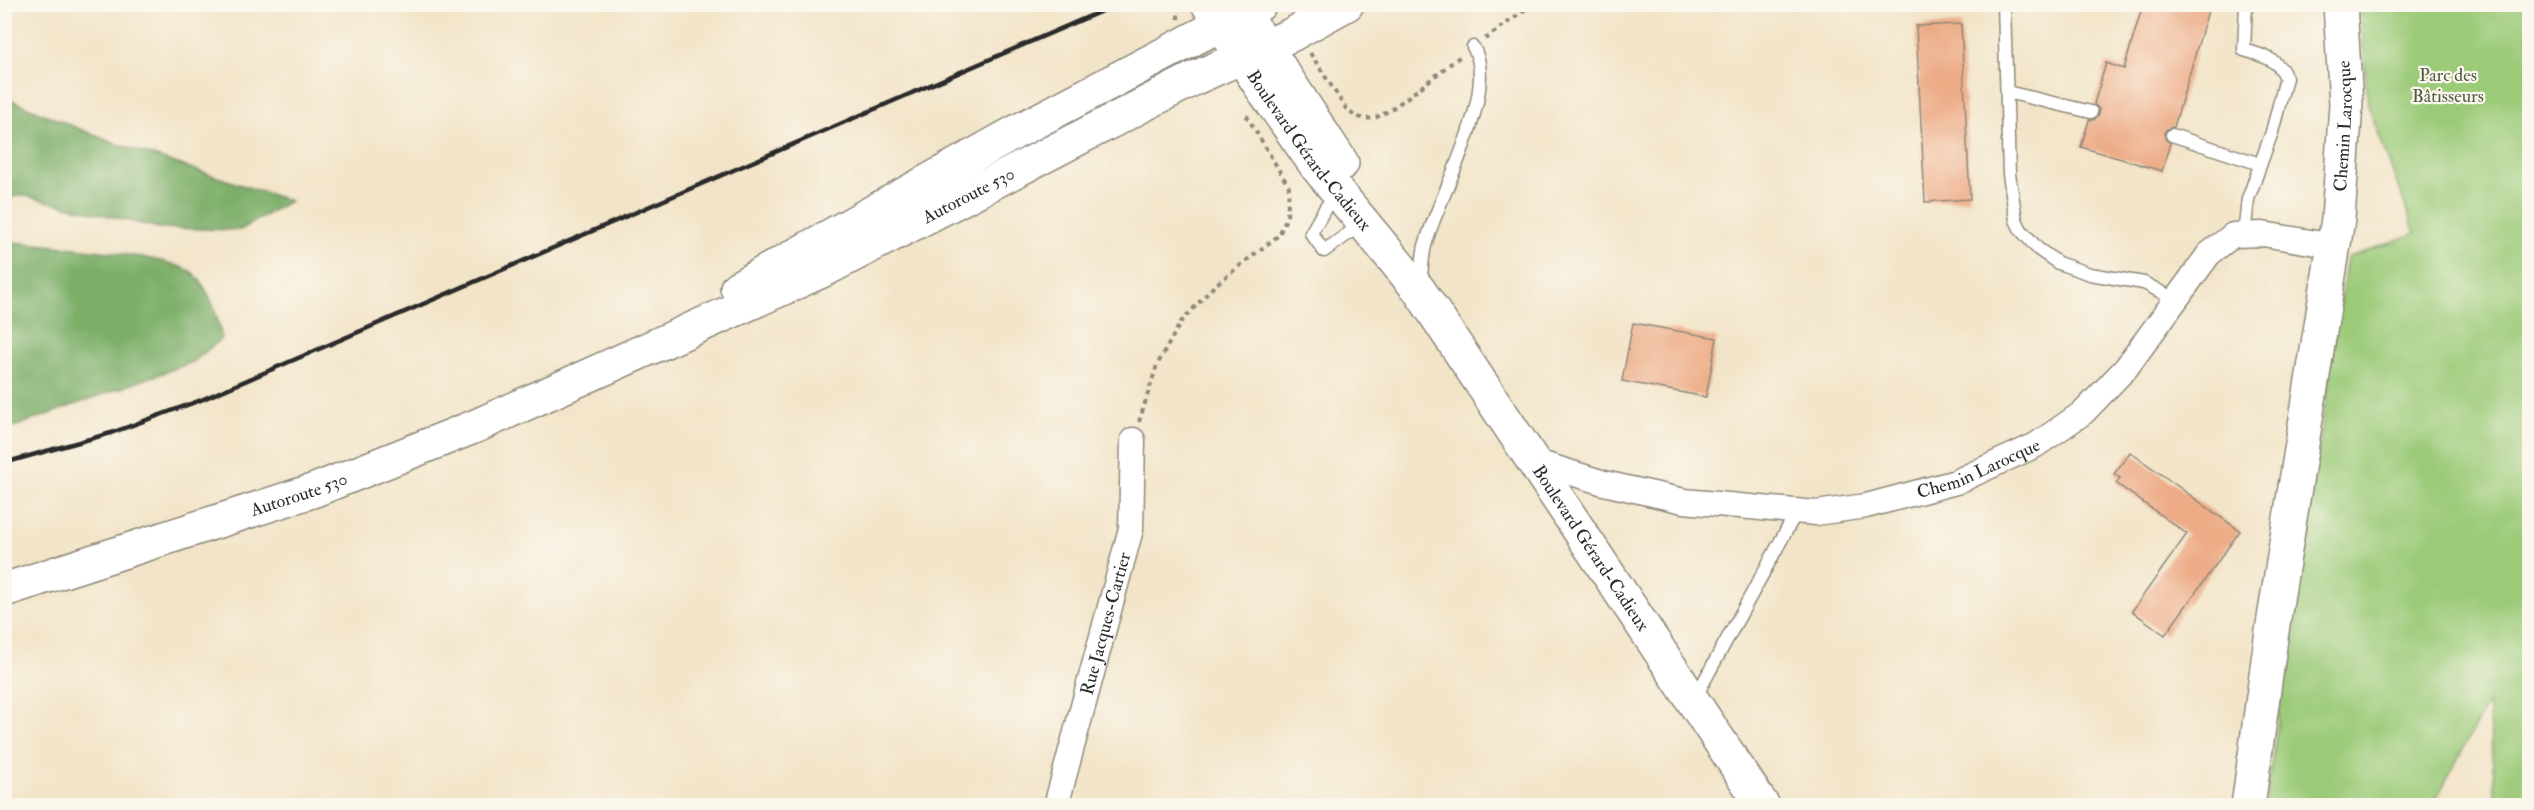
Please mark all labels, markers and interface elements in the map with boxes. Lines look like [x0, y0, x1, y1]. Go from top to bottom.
street label: Chemin Larocque [2328, 59, 2358, 192]
park label: Parc des Bâtisseurs [2412, 64, 2484, 108]
street label: Boulevard Gérard-Cadieux [1242, 66, 1377, 235]
street label: Autoroute 530 [918, 162, 1019, 229]
street label: Chemin Larocque [1914, 433, 2044, 503]
street label: Boulevard Gérard-Cadieux [1527, 460, 1655, 636]
street label: Autoroute 530 [247, 467, 351, 522]
street label: Rue Jacques-Cartier [1075, 549, 1136, 698]

